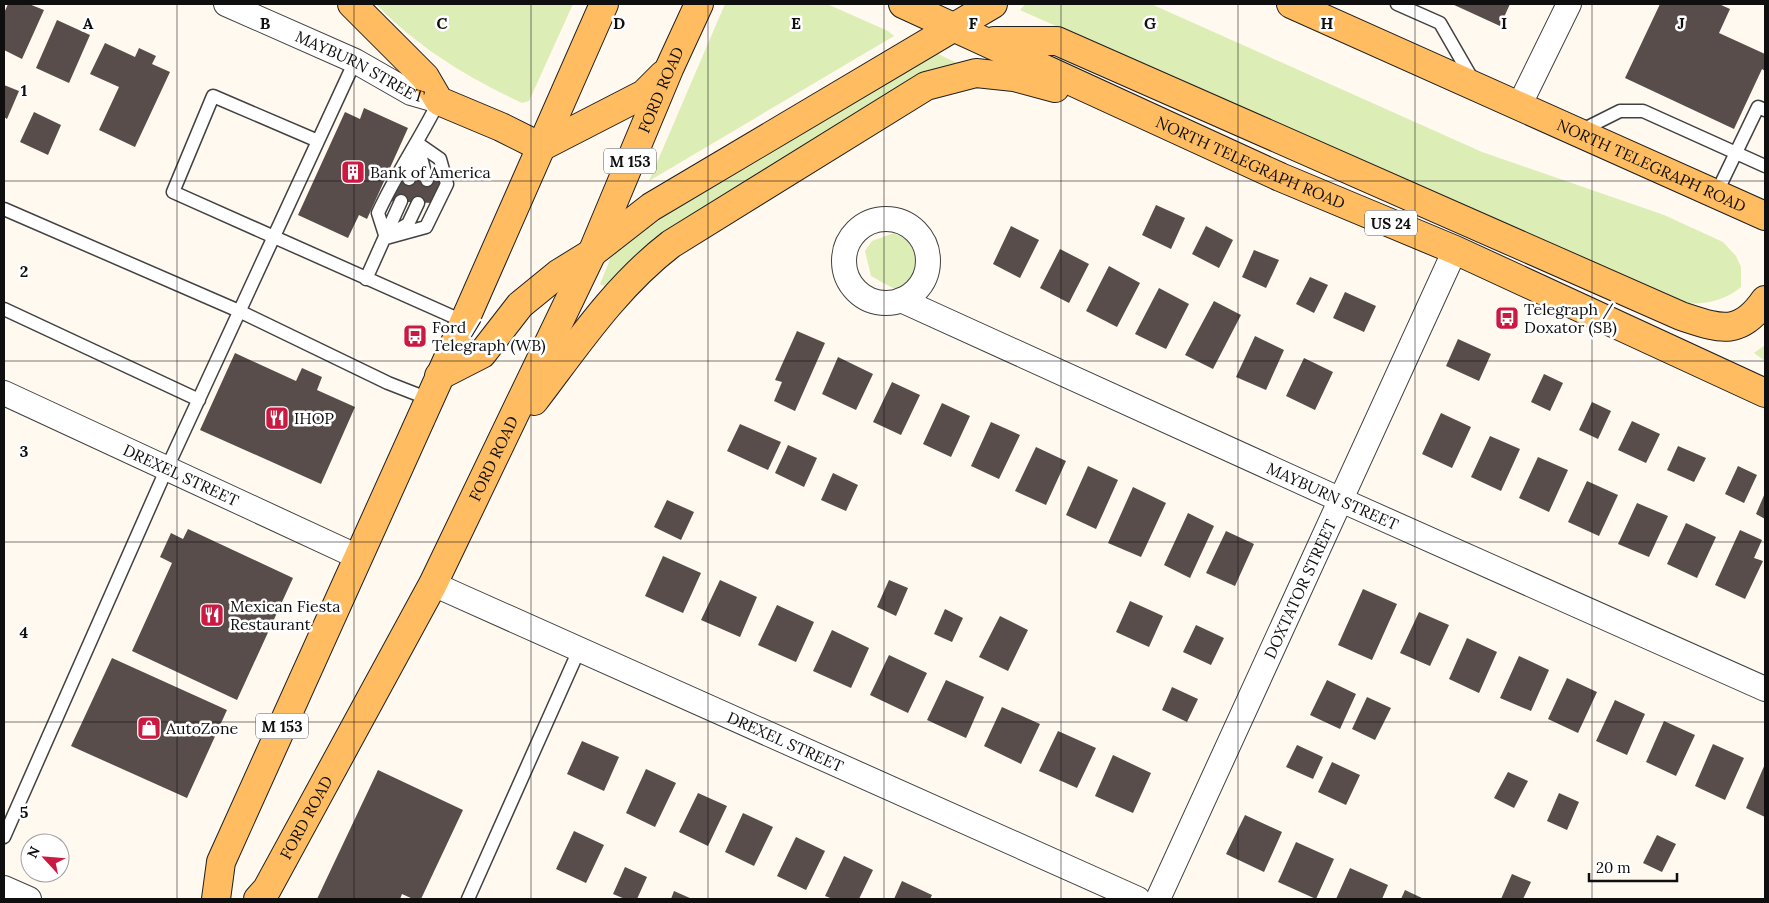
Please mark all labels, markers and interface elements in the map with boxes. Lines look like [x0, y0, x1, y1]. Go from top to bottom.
text: A [83, 13, 94, 33]
text: B [260, 13, 271, 33]
text: C [436, 13, 448, 33]
text: D [613, 13, 625, 33]
text: E [791, 13, 801, 33]
text: F [968, 13, 978, 33]
text: G [1144, 13, 1156, 33]
text: H [1321, 13, 1334, 33]
text: I [1501, 13, 1507, 33]
text: J [1677, 13, 1685, 33]
street label: MAYBURN STREET [292, 26, 427, 106]
street label: FORD ROAD [633, 43, 688, 136]
text: 1 [21, 80, 27, 100]
street label: NORTH TELEGRAPH ROAD [1153, 111, 1348, 213]
street label: NORTH TELEGRAPH ROAD [1554, 114, 1749, 216]
road number: M 153 [604, 148, 656, 174]
building icon: Bank of America [340, 159, 366, 185]
place label: Bank of America [370, 162, 491, 182]
road number: US 24 [1365, 210, 1417, 236]
text: 2 [20, 261, 28, 281]
place label: Telegraph / Doxator (SB) [1524, 299, 1617, 338]
bus stop icon: Telegraph / Doxator (SB) [1494, 305, 1520, 331]
place label: Ford / Telegraph (WB) [432, 317, 546, 356]
bus stop icon: Ford / Telegraph (WB) [402, 323, 428, 349]
restaurant icon: IHOP [264, 405, 290, 431]
place label: IHOP [294, 408, 334, 428]
street label: FORD ROAD [464, 413, 522, 504]
street label: DREXEL STREET [120, 440, 242, 510]
text: 3 [20, 441, 29, 461]
street label: MAYBURN STREET [1264, 458, 1402, 534]
street label: DOXTATOR STREET [1259, 516, 1340, 662]
place label: Mexican Fiesta Restaurant [230, 596, 341, 634]
restaurant icon: Mexican Fiesta Restaurant [199, 602, 225, 628]
text: 4 [20, 622, 29, 642]
street label: DREXEL STREET [724, 707, 847, 776]
road number: M 153 [256, 714, 308, 738]
shop icon: AutoZone [136, 715, 162, 741]
place label: AutoZone [165, 718, 239, 738]
street label: FORD ROAD [275, 772, 337, 863]
text: 5 [20, 802, 29, 822]
north arrow [20, 833, 70, 883]
text: N [23, 843, 44, 861]
scale bar [1589, 850, 1676, 882]
text: 20 m [1596, 858, 1631, 877]

